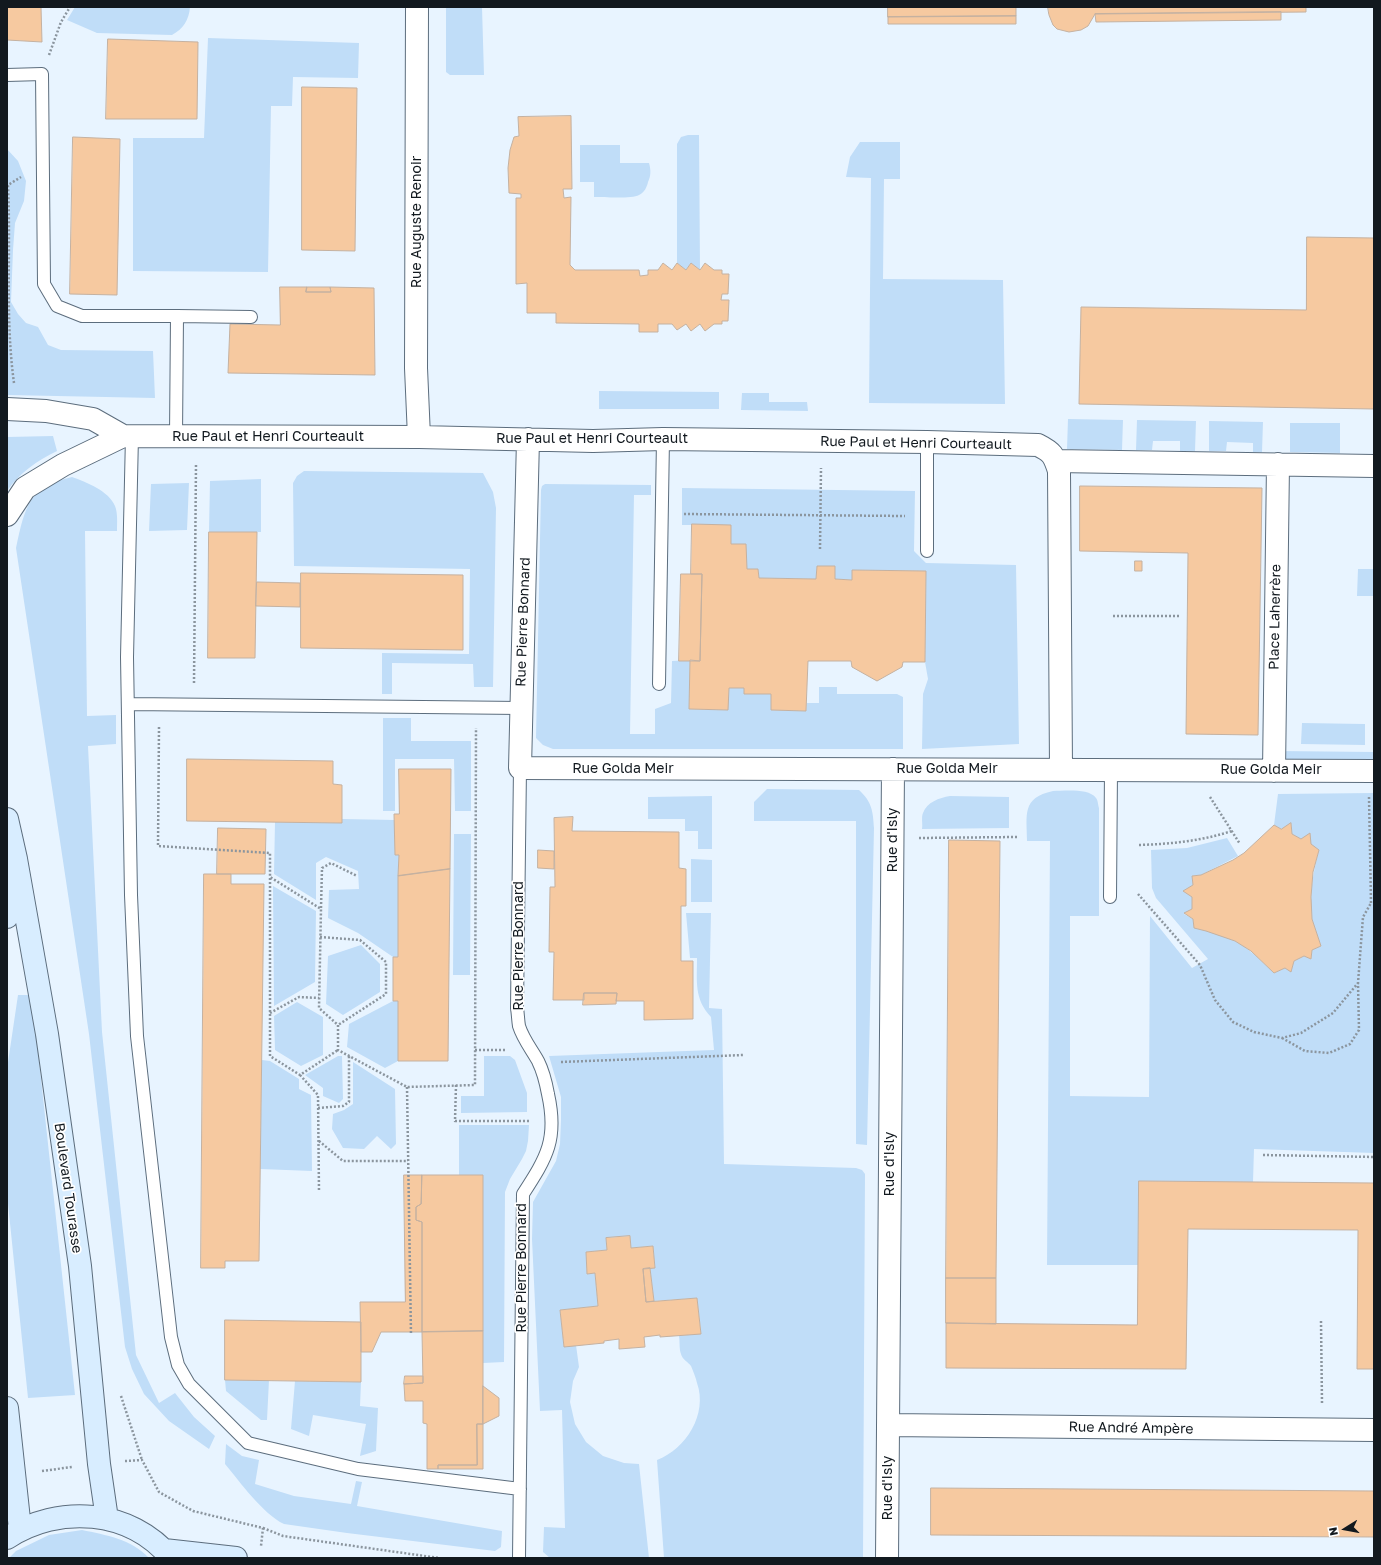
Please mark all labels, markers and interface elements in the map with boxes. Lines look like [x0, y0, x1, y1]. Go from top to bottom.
street label: Rue Auguste Renoir [409, 156, 425, 288]
street label: Rue Paul et Henri Courteault [172, 429, 364, 445]
street label: Rue Paul et Henri Courteault [496, 431, 688, 447]
street label: Rue Paul et Henri Courteault [820, 433, 1012, 453]
street label: Rue Pierre Bonnard [512, 557, 534, 687]
street label: Place Laherrère [1266, 564, 1284, 670]
street label: Rue Golda Meir [572, 761, 674, 777]
street label: Rue Golda Meir [896, 761, 998, 777]
street label: Rue Golda Meir [1220, 762, 1322, 778]
street label: Rue d'Isly [885, 808, 901, 872]
street label: Rue Pierre Bonnard [511, 881, 527, 1011]
street label: Boulevard Tourasse [51, 1122, 85, 1254]
street label: Rue d'Isly [882, 1132, 898, 1196]
street label: Rue Pierre Bonnard [514, 1203, 530, 1333]
street label: Rue André Ampère [1068, 1419, 1194, 1437]
street label: Rue d'Isly [880, 1456, 896, 1520]
north arrow [1325, 1509, 1365, 1549]
text: N [1326, 1526, 1340, 1537]

